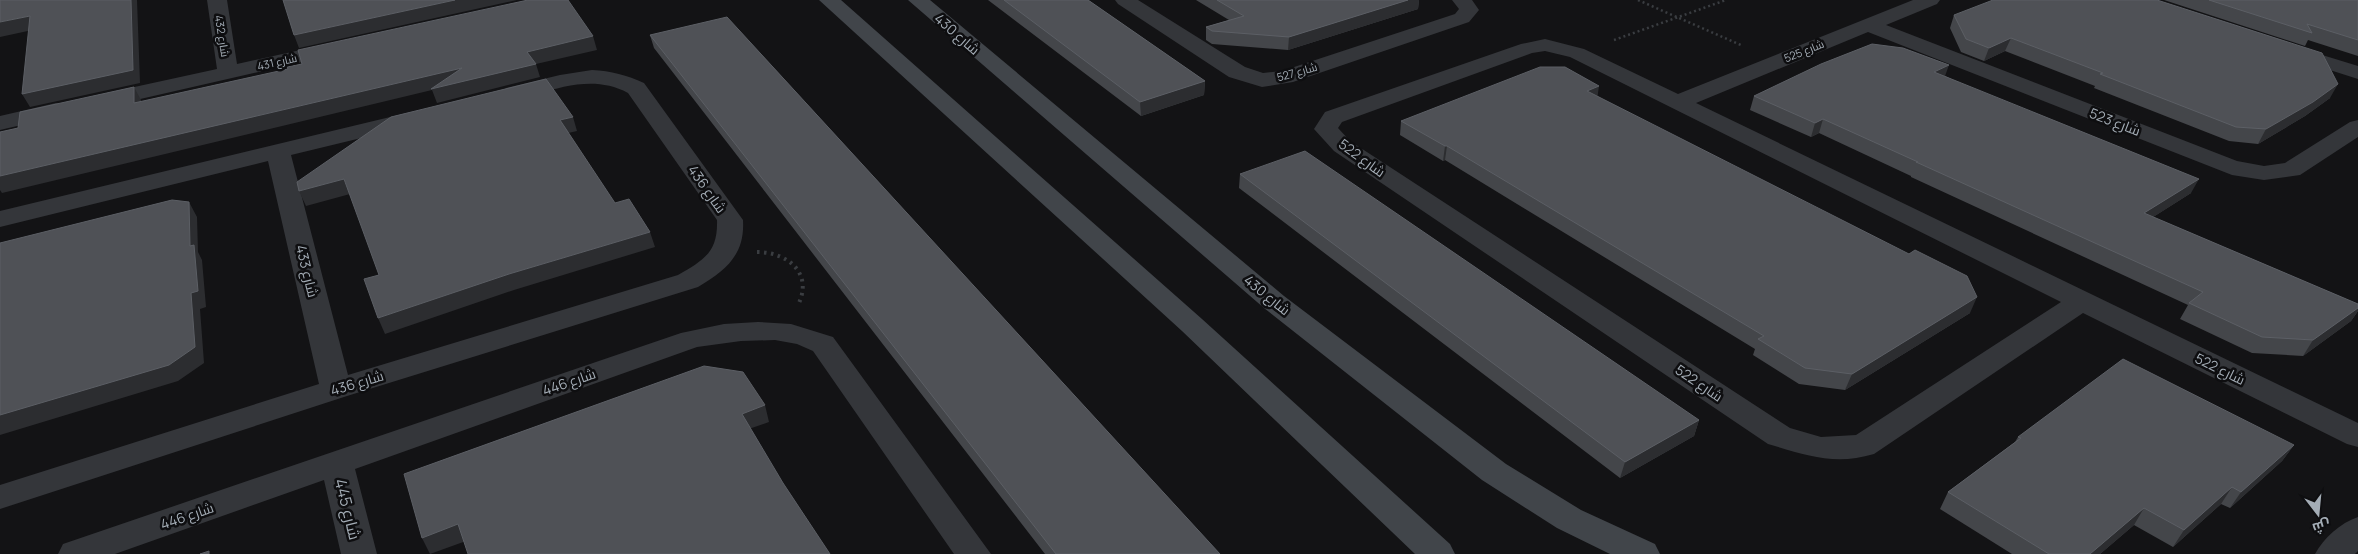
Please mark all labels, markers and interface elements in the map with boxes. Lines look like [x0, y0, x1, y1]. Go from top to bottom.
street label: شارع 430 [931, 9, 984, 59]
street label: شارع 432 [211, 14, 233, 58]
street label: شارع 525 [1781, 36, 1827, 66]
street label: شارع 431 [256, 50, 298, 74]
street label: شارع 527 [1275, 59, 1319, 85]
street label: شارع 523 [2087, 103, 2143, 140]
street label: شارع 522 [1335, 134, 1390, 181]
street label: شارع 436 [684, 161, 731, 217]
street label: شارع 433 [292, 243, 323, 299]
street label: شارع 430 [1240, 270, 1294, 319]
street label: شارع 522 [2192, 348, 2248, 389]
street label: شارع 522 [1672, 360, 1727, 405]
street label: شارع 446 [540, 364, 598, 400]
street label: شارع 436 [328, 365, 386, 400]
street label: شارع 445 [329, 476, 366, 542]
north arrow [2293, 489, 2343, 539]
street label: شارع 446 [158, 498, 216, 534]
text: ش [2310, 515, 2333, 539]

